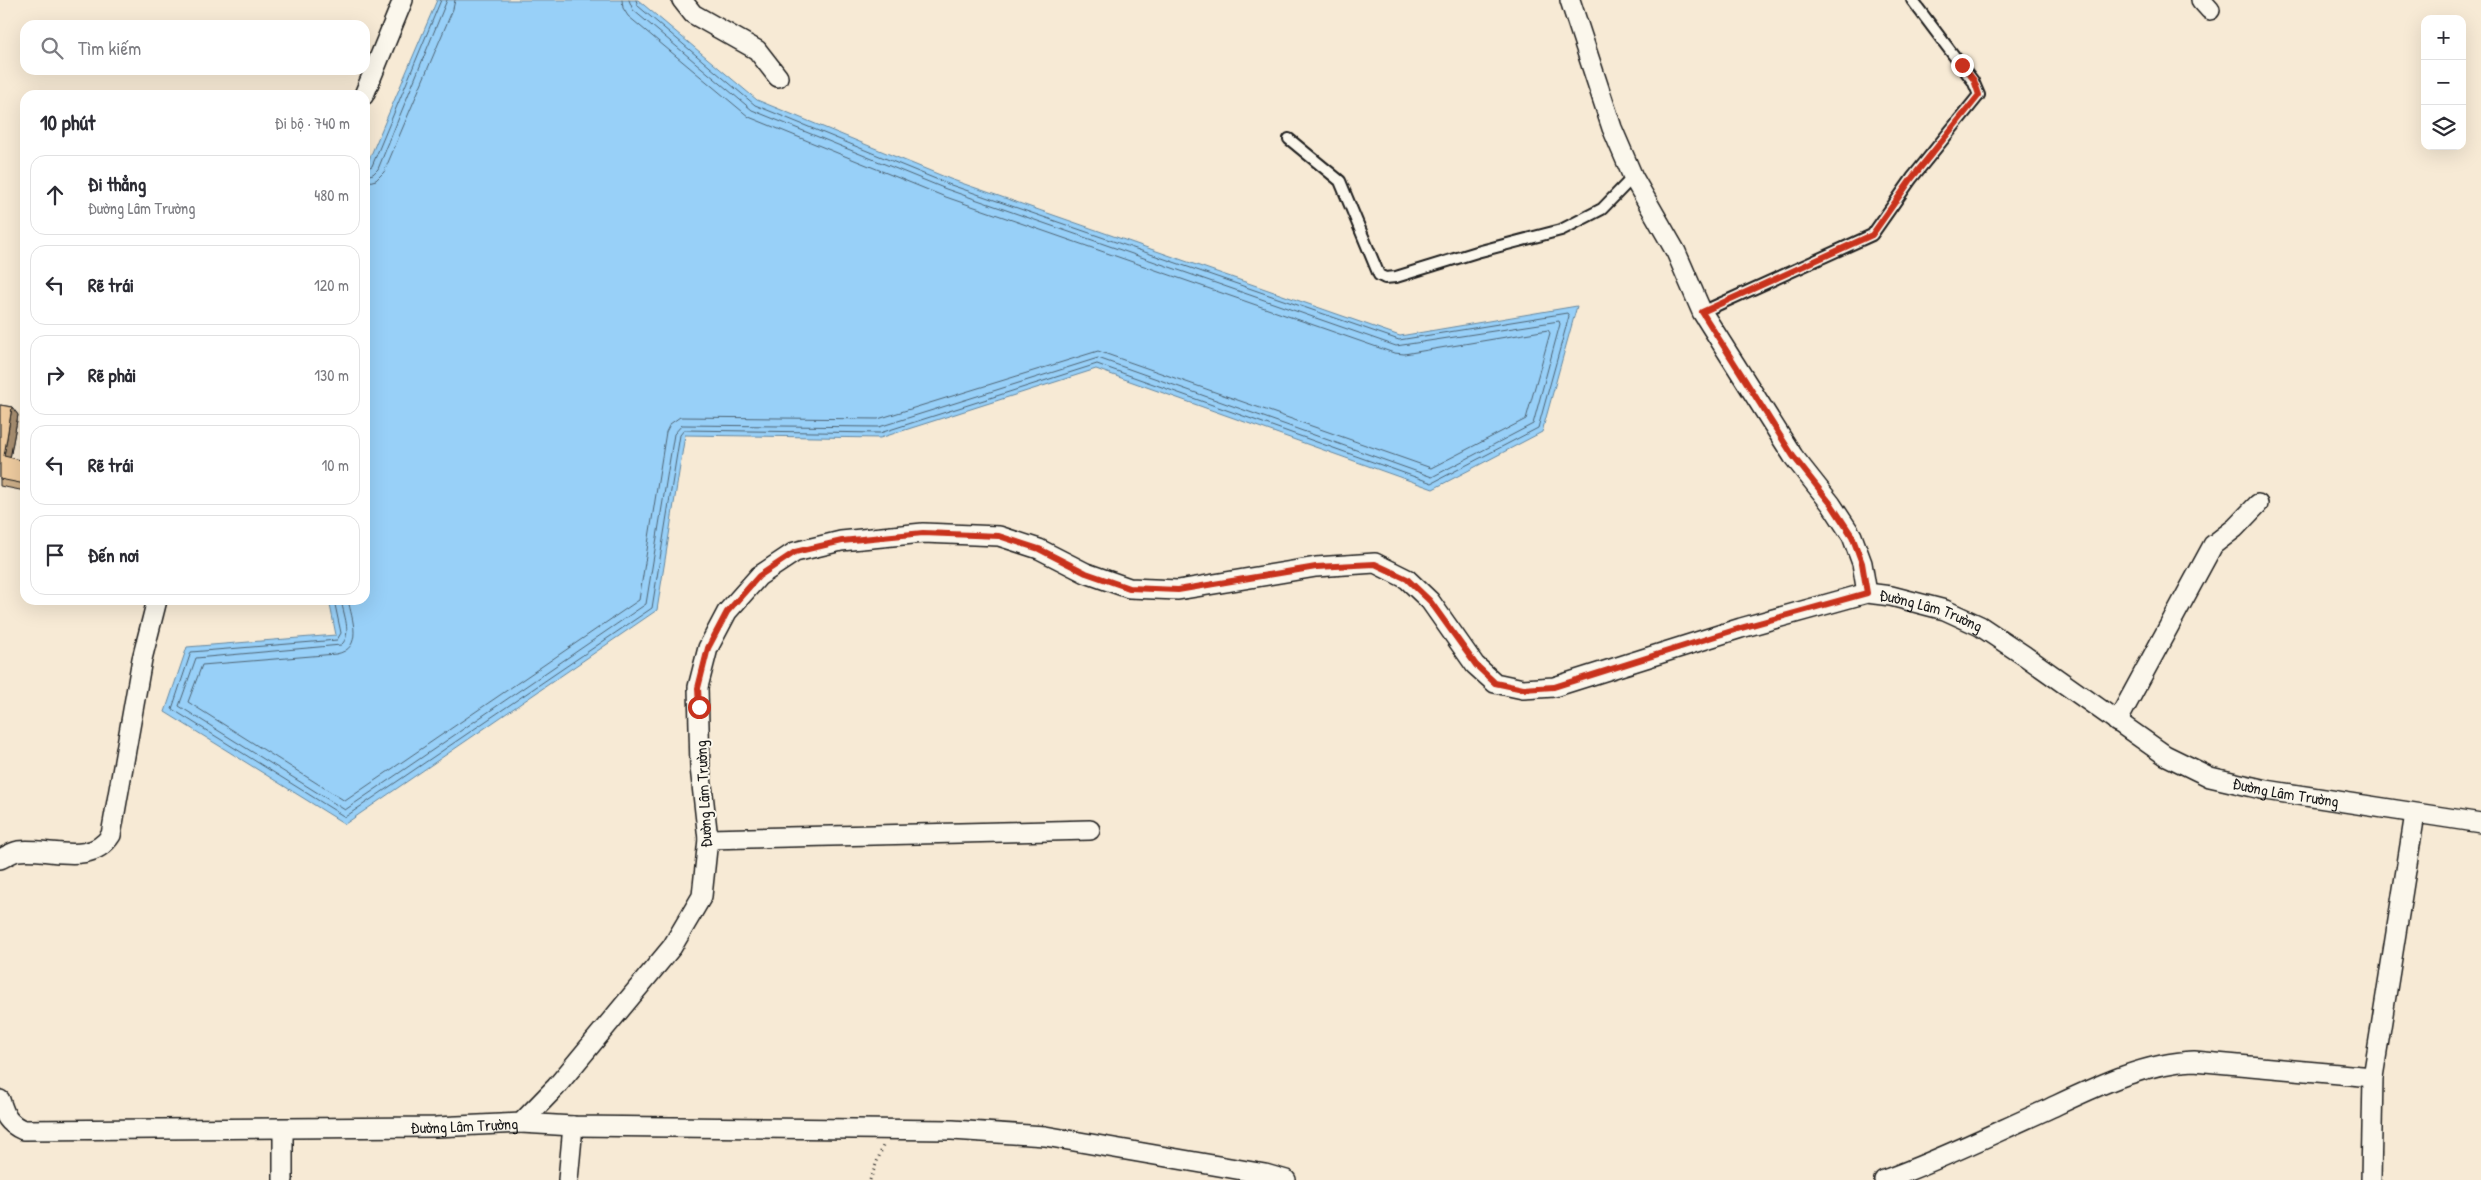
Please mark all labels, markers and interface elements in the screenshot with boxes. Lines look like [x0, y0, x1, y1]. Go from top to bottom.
map controls [2421, 15, 2466, 150]
button: + [2421, 15, 2466, 60]
search box [20, 20, 370, 75]
icon: search [38, 34, 66, 62]
text: Tìm kiếm [78, 35, 141, 61]
route end [1951, 54, 1974, 77]
button: − [2421, 60, 2466, 105]
button: layers [2421, 105, 2466, 150]
text: 10 phút [40, 108, 95, 137]
text: Đi bộ · 740 m [275, 112, 350, 134]
text: Đi thẳng [88, 171, 146, 197]
icon: ahead [41, 181, 69, 209]
text: 480 m [314, 184, 349, 206]
text: Đường Lâm Trường [88, 197, 195, 219]
icon: left [41, 271, 69, 299]
text: Rẽ trái [88, 272, 134, 298]
text: 120 m [314, 274, 349, 296]
icon: right [41, 361, 69, 389]
text: Rẽ phải [88, 362, 136, 388]
text: 130 m [314, 364, 349, 386]
icon: left [41, 451, 69, 479]
text: Rẽ trái [88, 452, 134, 478]
text: 10 m [321, 454, 349, 476]
icon: arrive [41, 541, 69, 569]
text: Đến nơi [88, 542, 139, 568]
street label: Đường Lâm Trường [1878, 584, 1986, 637]
route start [688, 696, 711, 719]
street label: Đường Lâm Trường [689, 740, 717, 848]
street label: Đường Lâm Trường [2231, 772, 2340, 812]
street label: Đường Lâm Trường [411, 1112, 519, 1138]

